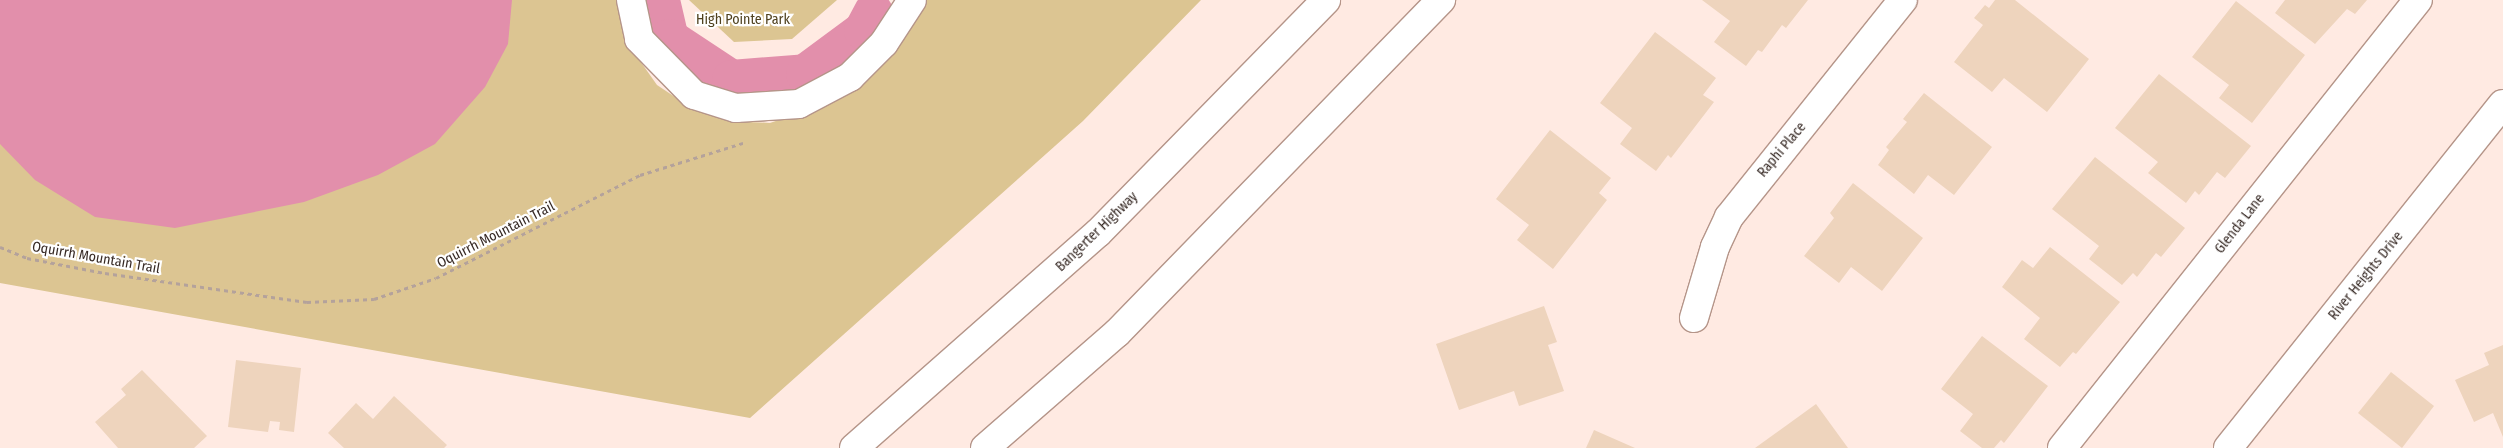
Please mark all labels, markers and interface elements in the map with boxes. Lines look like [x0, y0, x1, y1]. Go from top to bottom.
park label: High Pointe Park [696, 12, 790, 28]
street label: Raphi Place [1754, 119, 1810, 181]
street label: Bangerter Highway [1053, 189, 1141, 275]
street label: Glenda Lane [2212, 191, 2268, 257]
street label: Oquirrh Mountain Trail [434, 198, 558, 272]
street label: River Heights Drive [2325, 228, 2407, 324]
street label: Oquirrh Mountain Trail [31, 238, 161, 278]

